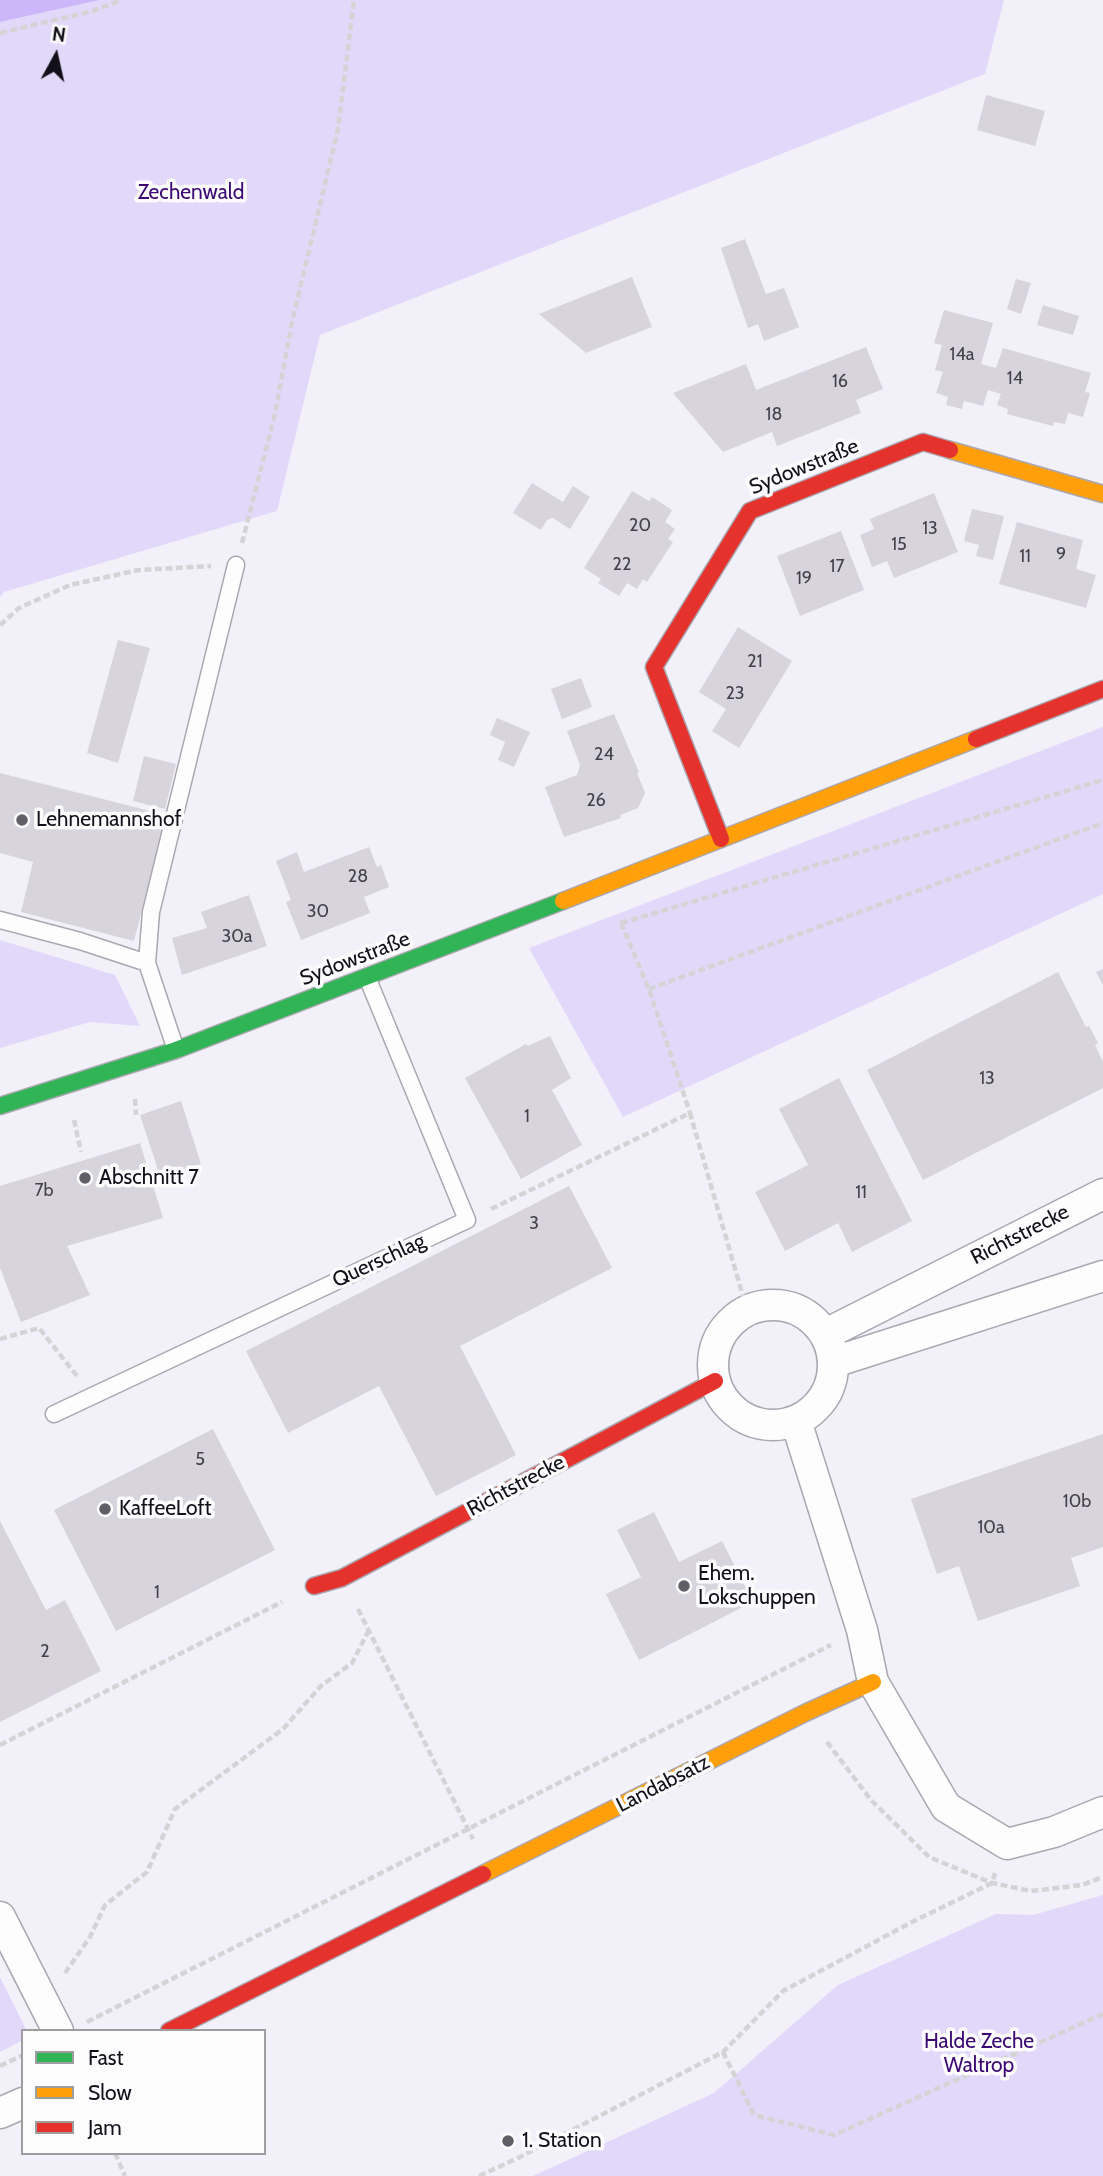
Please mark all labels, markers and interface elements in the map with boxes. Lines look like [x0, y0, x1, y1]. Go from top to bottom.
north arrow [21, 21, 91, 91]
text: N [51, 22, 67, 47]
park label: Zechenwald [138, 180, 244, 206]
house number: 14a [950, 344, 974, 366]
house number: 14 [1007, 368, 1023, 390]
house number: 16 [832, 371, 848, 393]
house number: 18 [766, 404, 782, 426]
street label: Sydowstraße [746, 434, 862, 500]
house number: 20 [629, 515, 651, 537]
house number: 13 [922, 518, 938, 540]
house number: 15 [891, 534, 907, 556]
house number: 9 [1056, 544, 1066, 566]
house number: 11 [1019, 546, 1031, 568]
house number: 22 [613, 554, 631, 576]
house number: 17 [830, 556, 844, 578]
house number: 19 [796, 568, 812, 590]
house number: 21 [747, 651, 763, 673]
house number: 23 [725, 683, 745, 705]
house number: 24 [594, 744, 614, 766]
house number: 26 [586, 790, 606, 812]
place label: Lehnemannshof [36, 807, 181, 833]
marker: Lehnemannshof [14, 812, 30, 828]
house number: 28 [348, 866, 368, 888]
house number: 30 [307, 901, 329, 923]
house number: 30a [222, 926, 252, 948]
street label: Sydowstraße [296, 926, 414, 992]
house number: 13 [979, 1068, 995, 1090]
house number: 1 [524, 1106, 530, 1128]
place label: Abschnitt 7 [99, 1165, 199, 1191]
marker: Abschnitt 7 [77, 1170, 93, 1186]
house number: 7b [34, 1180, 54, 1202]
house number: 11 [855, 1182, 867, 1204]
street label: Richtstrecke [967, 1200, 1073, 1270]
house number: 3 [529, 1213, 539, 1235]
street label: Querschlag [329, 1229, 429, 1293]
house number: 5 [195, 1449, 205, 1471]
street label: Richtstrecke [463, 1450, 569, 1522]
house number: 10b [1063, 1491, 1091, 1513]
place label: KaffeeLoft [119, 1496, 212, 1522]
marker: KaffeeLoft [97, 1501, 113, 1517]
house number: 10a [977, 1517, 1005, 1539]
place label: Ehem. Lokschuppen [698, 1561, 816, 1611]
marker: Ehem. Lokschuppen [676, 1578, 692, 1594]
house number: 1 [154, 1582, 160, 1604]
house number: 2 [40, 1641, 50, 1663]
street label: Landabsatz [612, 1750, 714, 1818]
legend [21, 2029, 266, 2155]
park label: Halde Zeche Waltrop [924, 2029, 1034, 2079]
text: Fast [88, 2045, 124, 2070]
text: Slow [88, 2080, 132, 2105]
text: Jam [88, 2115, 122, 2140]
place label: 1. Station [522, 2128, 602, 2154]
marker: 1. Station [500, 2133, 516, 2149]

